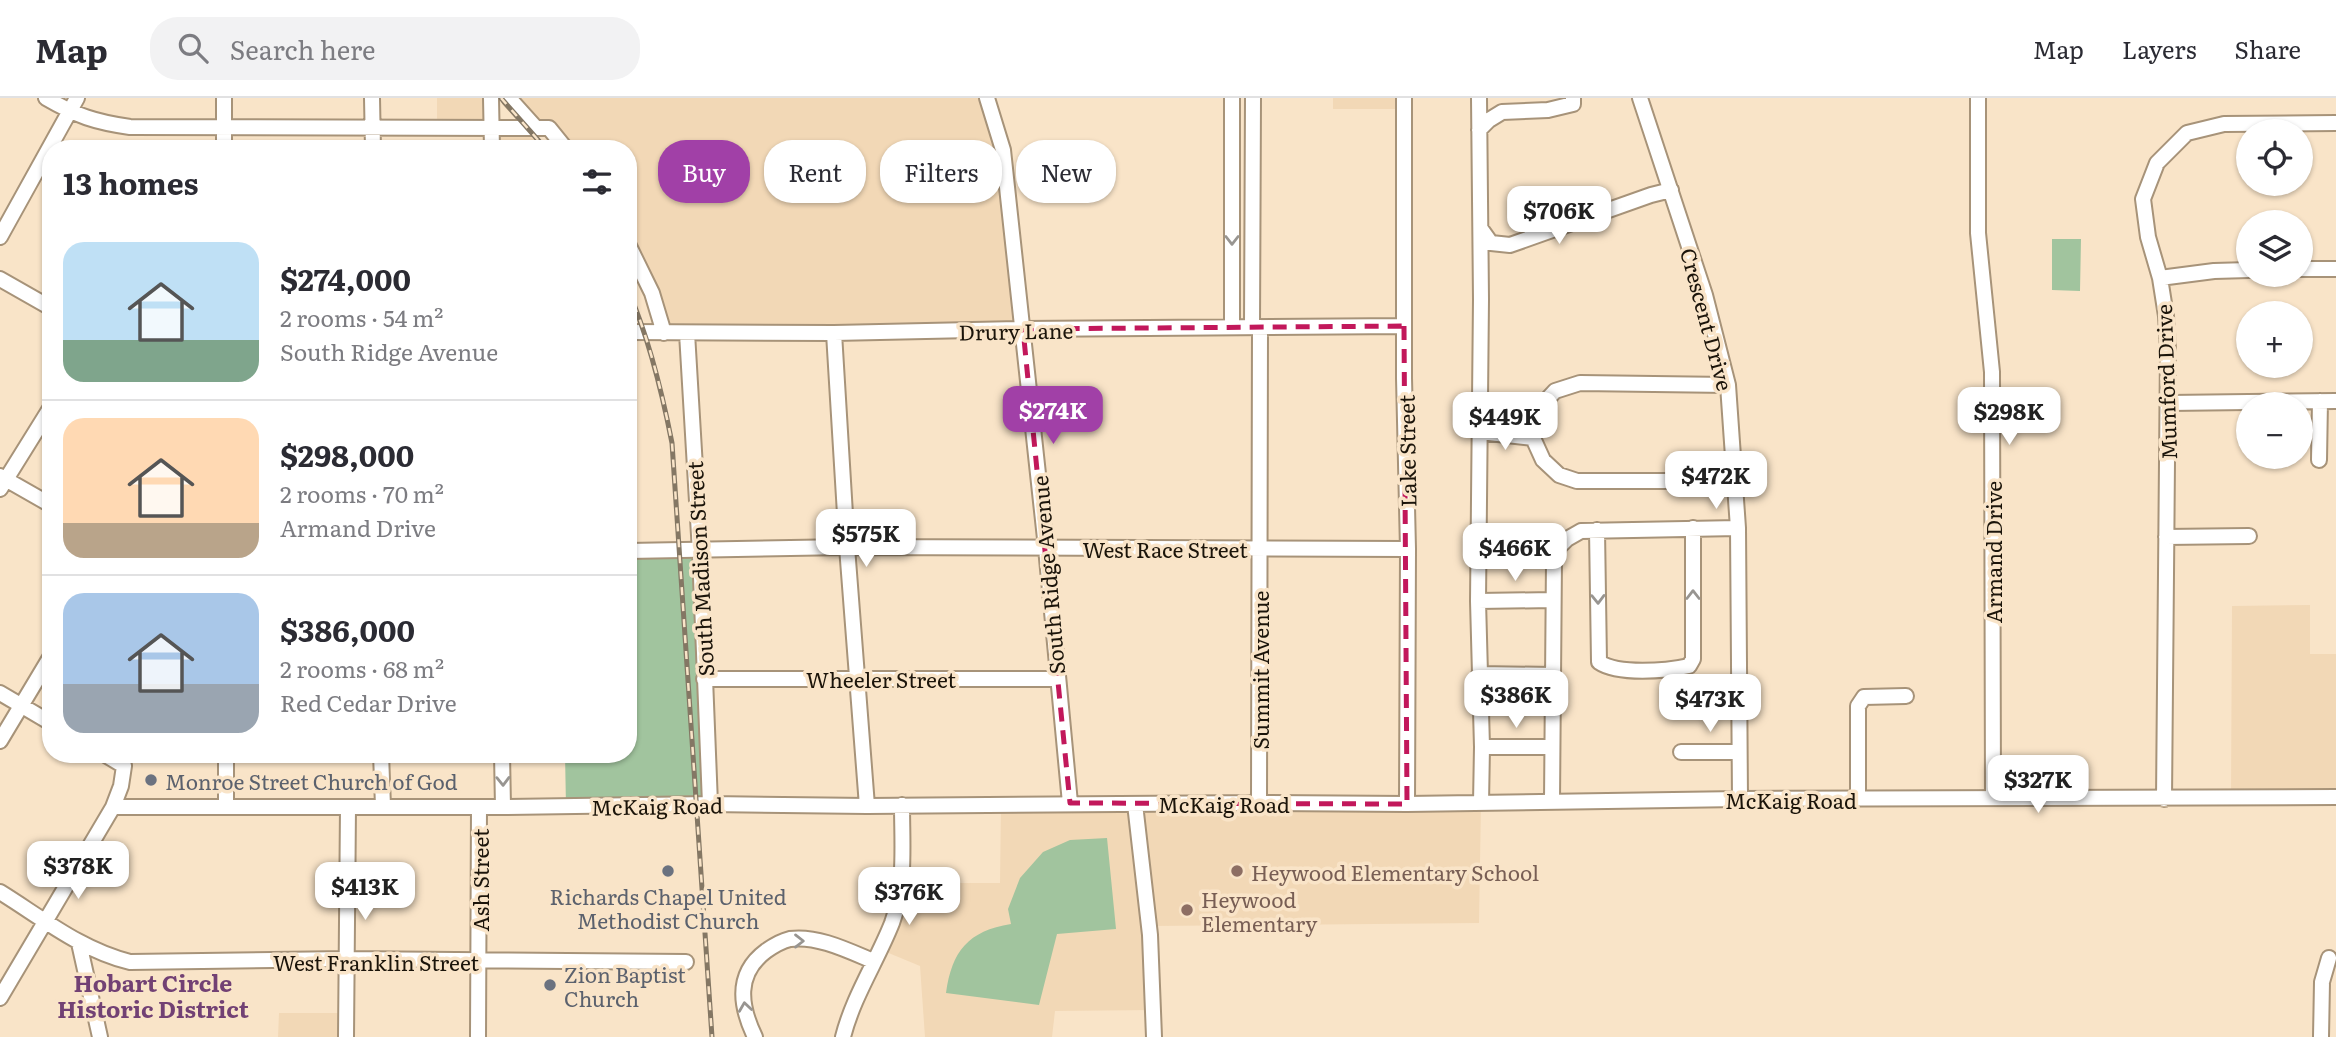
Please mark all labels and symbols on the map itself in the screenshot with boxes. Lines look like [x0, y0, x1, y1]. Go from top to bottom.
pin: $706K [1510, 186, 1608, 246]
one-way arrow [1224, 235, 1240, 245]
street label: Crescent Drive [1674, 244, 1742, 394]
street label: Mumford Drive [2147, 304, 2183, 460]
street label: Drury Lane [958, 313, 1074, 346]
pin: $274K [1004, 386, 1102, 446]
pin: $298K [1960, 388, 2058, 447]
pin: $449K [1456, 392, 1554, 452]
street label: Lake Street [1390, 394, 1422, 507]
pin: $472K [1667, 452, 1765, 511]
street label: South Madison Street [678, 460, 720, 677]
street label: South Ridge Avenue [1023, 474, 1071, 676]
street label: Armand Drive [1977, 481, 2008, 623]
pin: $575K [817, 510, 915, 569]
pin: $466K [1466, 524, 1564, 583]
street label: West Race Street [1082, 533, 1248, 564]
one-way arrow [1685, 589, 1701, 600]
street label: Summit Avenue [1244, 590, 1275, 750]
one-way arrow [1590, 594, 1606, 604]
street label: Wheeler Street [806, 663, 956, 694]
pin: $386K [1467, 670, 1565, 730]
pin: $473K [1661, 674, 1759, 734]
pin: $327K [1989, 756, 2087, 815]
place label: Monroe Street Church of God [165, 765, 458, 796]
marker: Monroe Street Church of God [143, 772, 159, 788]
one-way arrow [495, 776, 511, 786]
street label: McKaig Road [1725, 784, 1857, 815]
street label: McKaig Road [591, 788, 723, 822]
street label: McKaig Road [1158, 788, 1290, 819]
street label: Ash Street [464, 828, 495, 932]
pin: $378K [29, 842, 127, 901]
place label: Heywood Elementary School [1251, 856, 1539, 887]
pin: $413K [316, 862, 414, 922]
marker: Richards Chapel United Methodist Church [660, 863, 676, 879]
marker: Heywood Elementary School [1229, 863, 1245, 879]
pin: $376K [860, 868, 958, 927]
place label: Richards Chapel United Methodist Church [549, 880, 787, 935]
place label: Heywood Elementary [1201, 883, 1318, 938]
marker: Heywood Elementary [1179, 902, 1195, 918]
one-way arrow [794, 933, 805, 949]
street label: West Franklin Street [273, 946, 480, 977]
place label: Zion Baptist Church [564, 958, 686, 1013]
district label: Hobart Circle Historic District [57, 965, 249, 1025]
marker: Zion Baptist Church [542, 977, 558, 993]
one-way arrow [737, 1001, 752, 1013]

